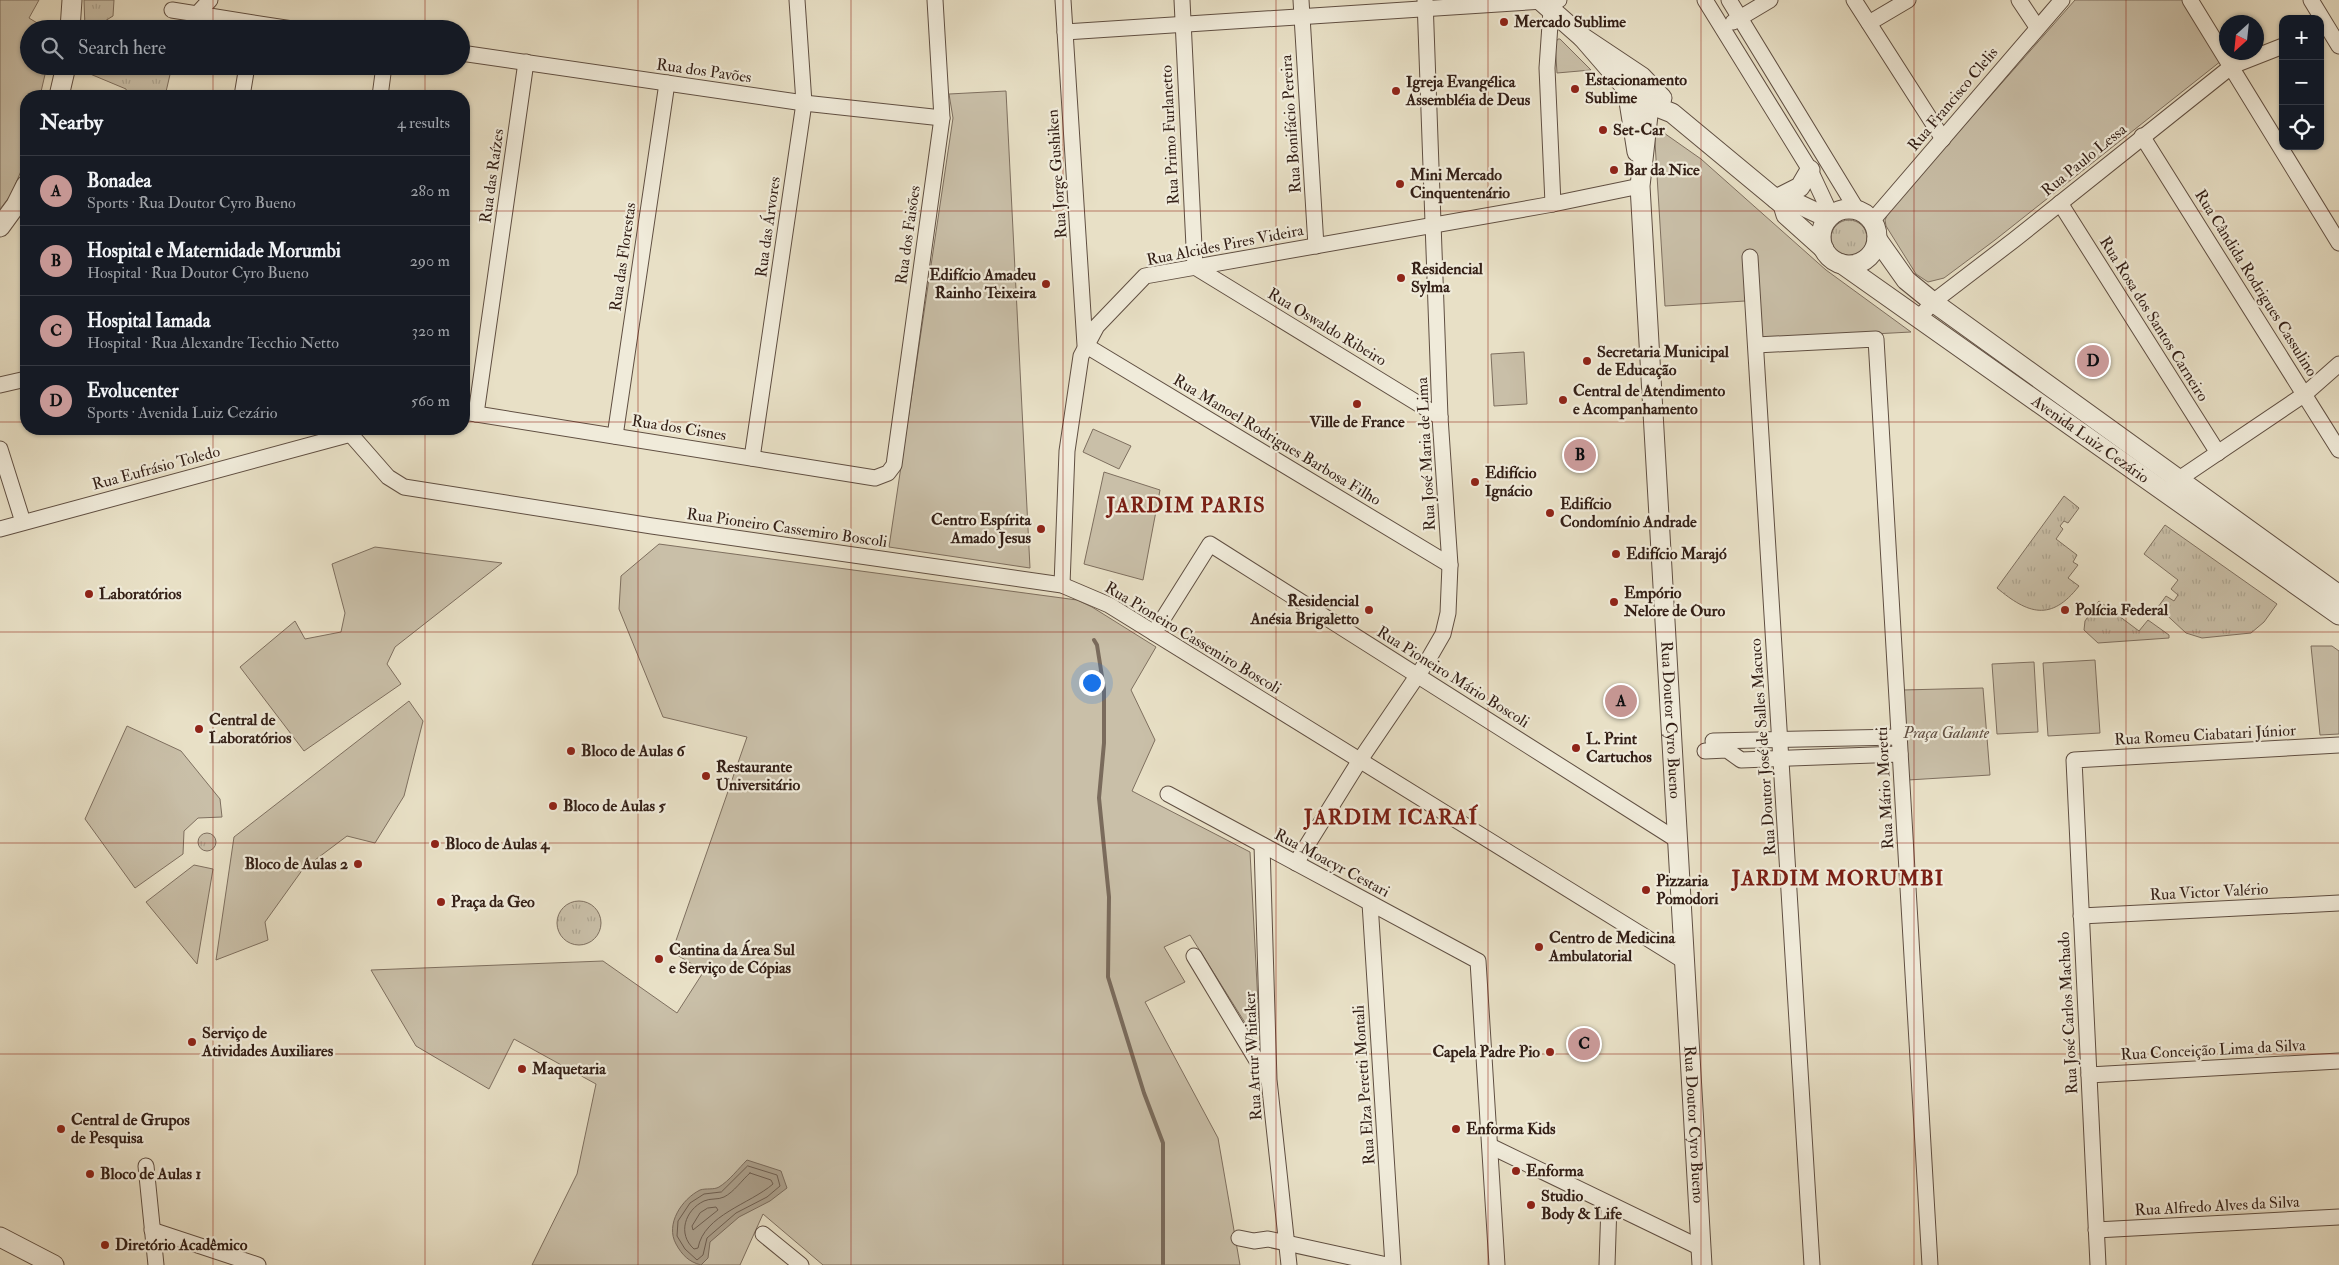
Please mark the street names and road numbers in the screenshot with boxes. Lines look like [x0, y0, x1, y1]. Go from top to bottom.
street label: Rua Francisco Clelis [1904, 43, 2002, 155]
street label: Rua dos Pavões [655, 54, 753, 88]
street label: Rua Bonifácio Pereira [1276, 54, 1306, 194]
street label: Rua Primo Furlanetto [1156, 64, 1184, 205]
street label: Rua Jorge Gushiken [1043, 109, 1072, 239]
street label: Rua Paulo Lessa [2037, 119, 2131, 201]
street label: Rua das Raízes [475, 128, 509, 224]
street label: Rua das Árvores [750, 175, 785, 279]
street label: Rua dos Faisões [891, 184, 925, 286]
street label: Rua Cândida Rodrigues Cassulino [2190, 186, 2322, 380]
street label: Rua das Florestas [605, 201, 641, 313]
street label: Rua Alcides Pires Videira [1145, 220, 1306, 270]
street label: Rua Rosa dos Santos Carneiro [2095, 233, 2213, 405]
street label: Rua Oswaldo Ribeiro [1264, 284, 1390, 371]
street label: Rua Manoel Rodrigues Barbosa Filho [1169, 370, 1385, 510]
street label: Rua José Maria de Lima [1412, 376, 1441, 531]
street label: Avenida Luiz Cezário [2027, 390, 2153, 488]
street label: Rua dos Cisnes [630, 411, 728, 445]
street label: Rua Eufrásio Toledo [90, 441, 222, 495]
street label: Rua Pioneiro Cassemiro Boscoli [685, 504, 889, 552]
street label: Rua Pioneiro Cassemiro Boscoli [1101, 577, 1285, 699]
street label: Rua Pioneiro Mário Boscoli [1373, 622, 1533, 732]
street label: Rua Doutor José de Salles Macuco [1745, 637, 1782, 856]
street label: Rua Doutor Cyro Bueno [1656, 641, 1685, 800]
street label: Rua Romeu Ciabatari Júnior [2114, 720, 2296, 751]
street label: Rua Mário Moretti [1872, 726, 1898, 850]
street label: Rua Moacyr Cestari [1271, 824, 1393, 902]
street label: Rua Victor Valério [2149, 879, 2269, 905]
street label: Rua José Carlos Machado [2054, 931, 2083, 1095]
street label: Rua Artur Whitaker [1240, 991, 1266, 1121]
street label: Rua Elza Peretti Montali [1348, 1004, 1380, 1166]
street label: Rua Conceição Lima da Silva [2120, 1035, 2306, 1065]
street label: Rua Doutor Cyro Bueno [1679, 1045, 1708, 1204]
street label: Rua Alfredo Alves da Silva [2134, 1192, 2301, 1220]

